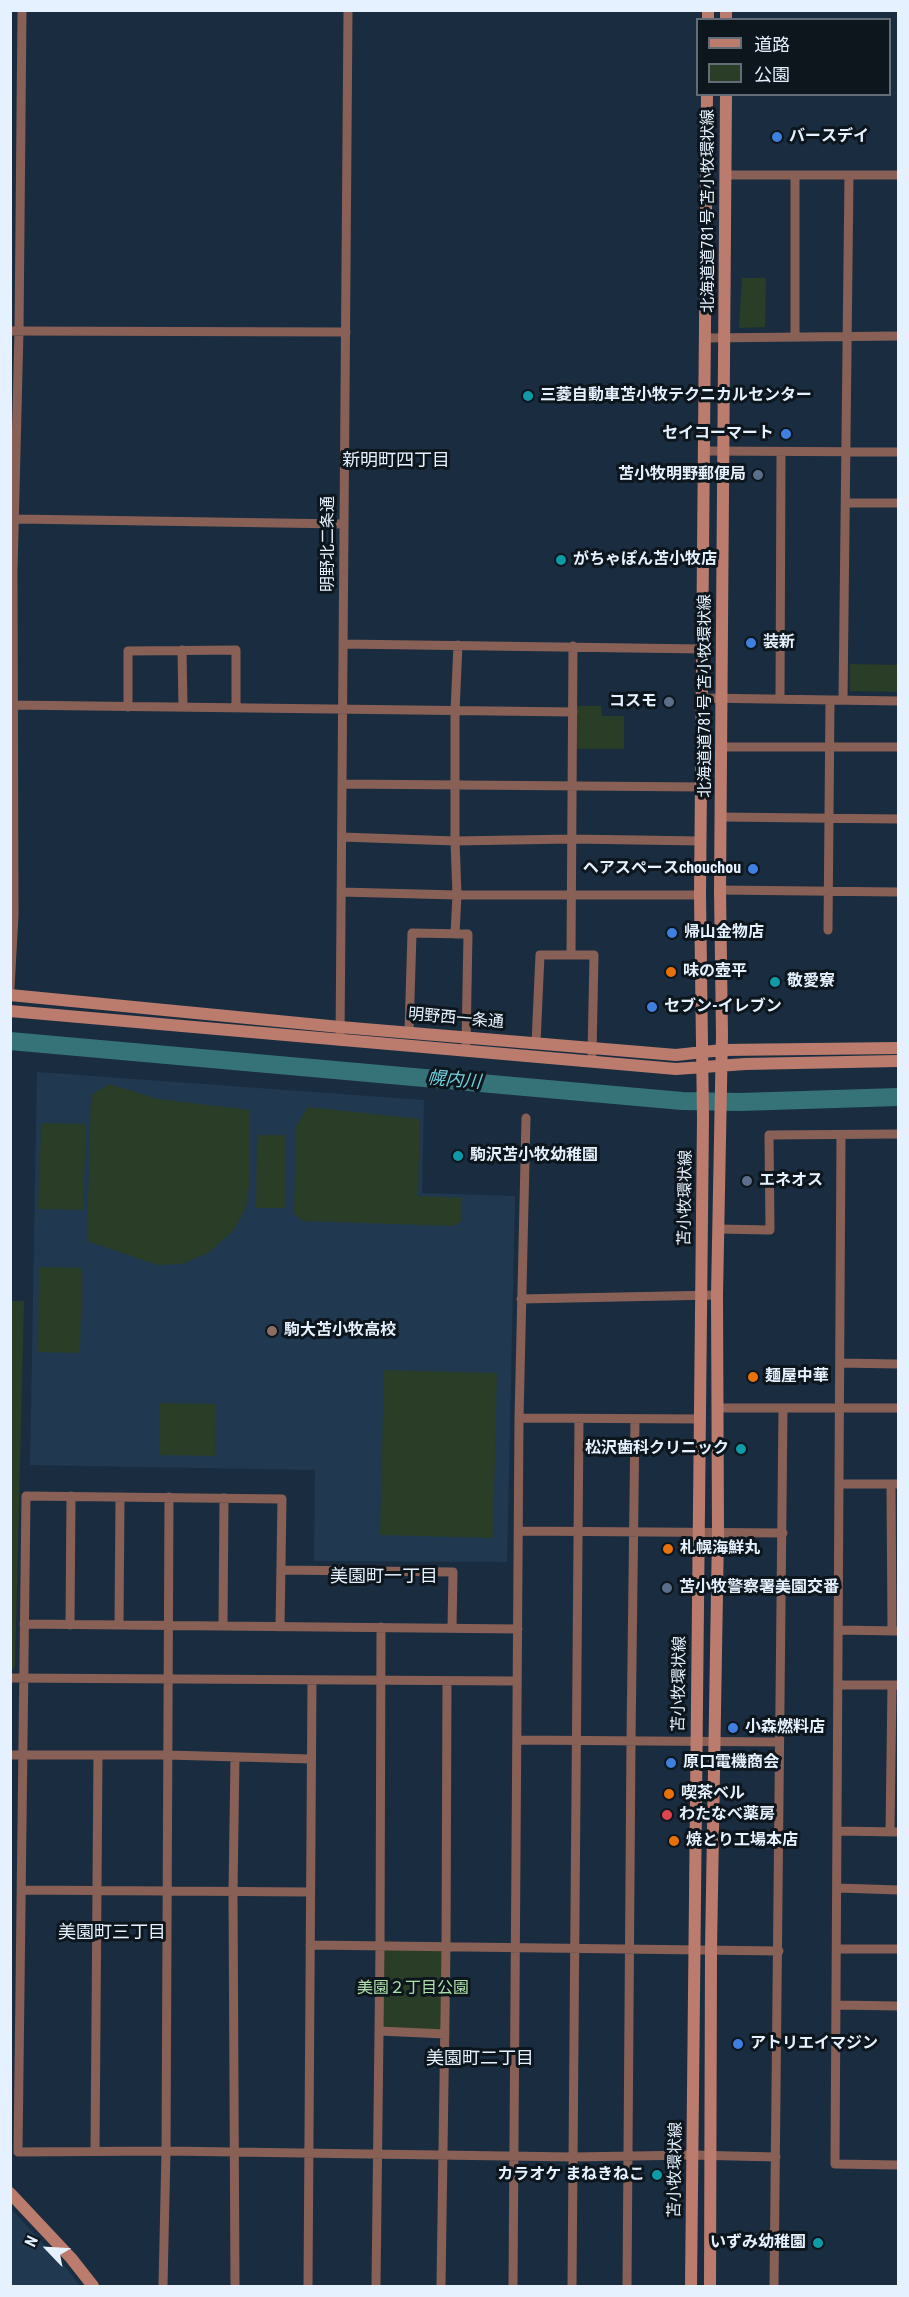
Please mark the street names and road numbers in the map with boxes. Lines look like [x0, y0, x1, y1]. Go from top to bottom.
street label: 北海道道781号 苫小牧環状線 [699, 109, 719, 313]
street label: 明野北二条通 [319, 496, 339, 592]
street label: 北海道道781号 苫小牧環状線 [696, 594, 716, 798]
street label: 明野西一条通 [407, 1005, 505, 1033]
street label: 苫小牧環状線 [676, 1150, 696, 1246]
street label: 苫小牧環状線 [670, 1636, 690, 1732]
street label: 苫小牧環状線 [666, 2122, 686, 2218]

